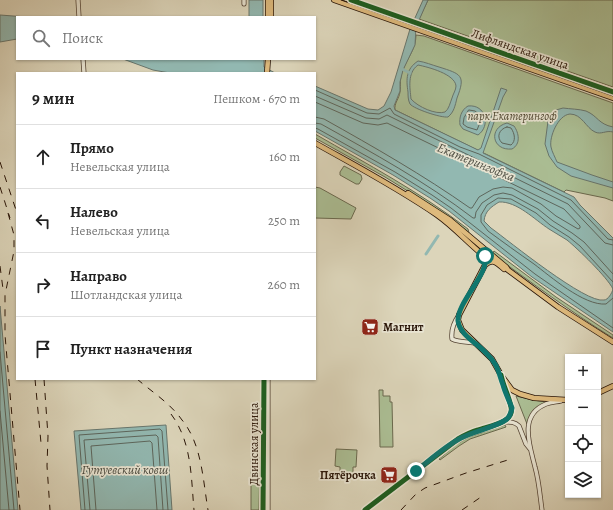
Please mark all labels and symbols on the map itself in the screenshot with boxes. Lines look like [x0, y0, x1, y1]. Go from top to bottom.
street label: Лифляндская улица [469, 25, 571, 73]
park label: парк Екатерингоф [467, 108, 557, 124]
water label: Екатерингофка [435, 139, 517, 185]
route start [476, 247, 494, 265]
supermarket icon: Магнит [360, 317, 380, 337]
place label: Магнит [383, 319, 424, 335]
street label: Двинская улица [246, 402, 262, 485]
water label: Гутуевский ковш [82, 461, 169, 478]
route end [407, 462, 425, 480]
supermarket icon: Пятёрочка [379, 465, 399, 485]
place label: Пятёрочка [320, 467, 376, 483]

